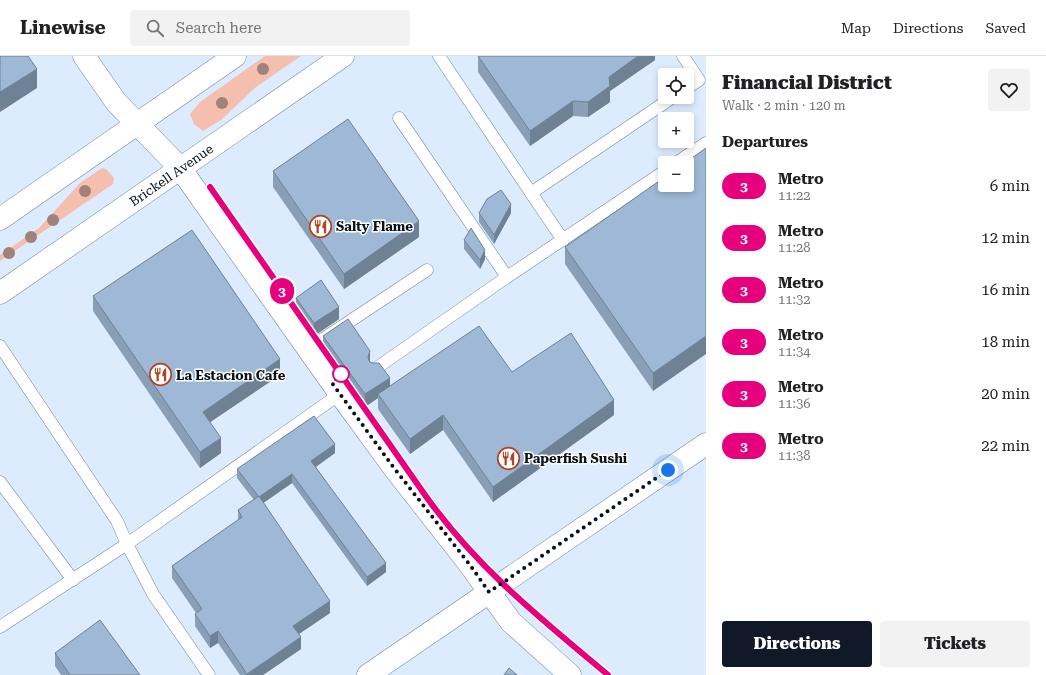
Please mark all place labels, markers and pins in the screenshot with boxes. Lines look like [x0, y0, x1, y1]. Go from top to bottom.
restaurant icon: Salty Flame [307, 213, 333, 239]
place label: Salty Flame [336, 219, 413, 234]
restaurant icon: La Estacion Cafe [148, 362, 174, 388]
unlabelled marker [332, 365, 350, 383]
place label: La Estacion Cafe [176, 368, 286, 383]
restaurant icon: Paperfish Sushi [495, 445, 521, 471]
place label: Paperfish Sushi [524, 451, 628, 466]

